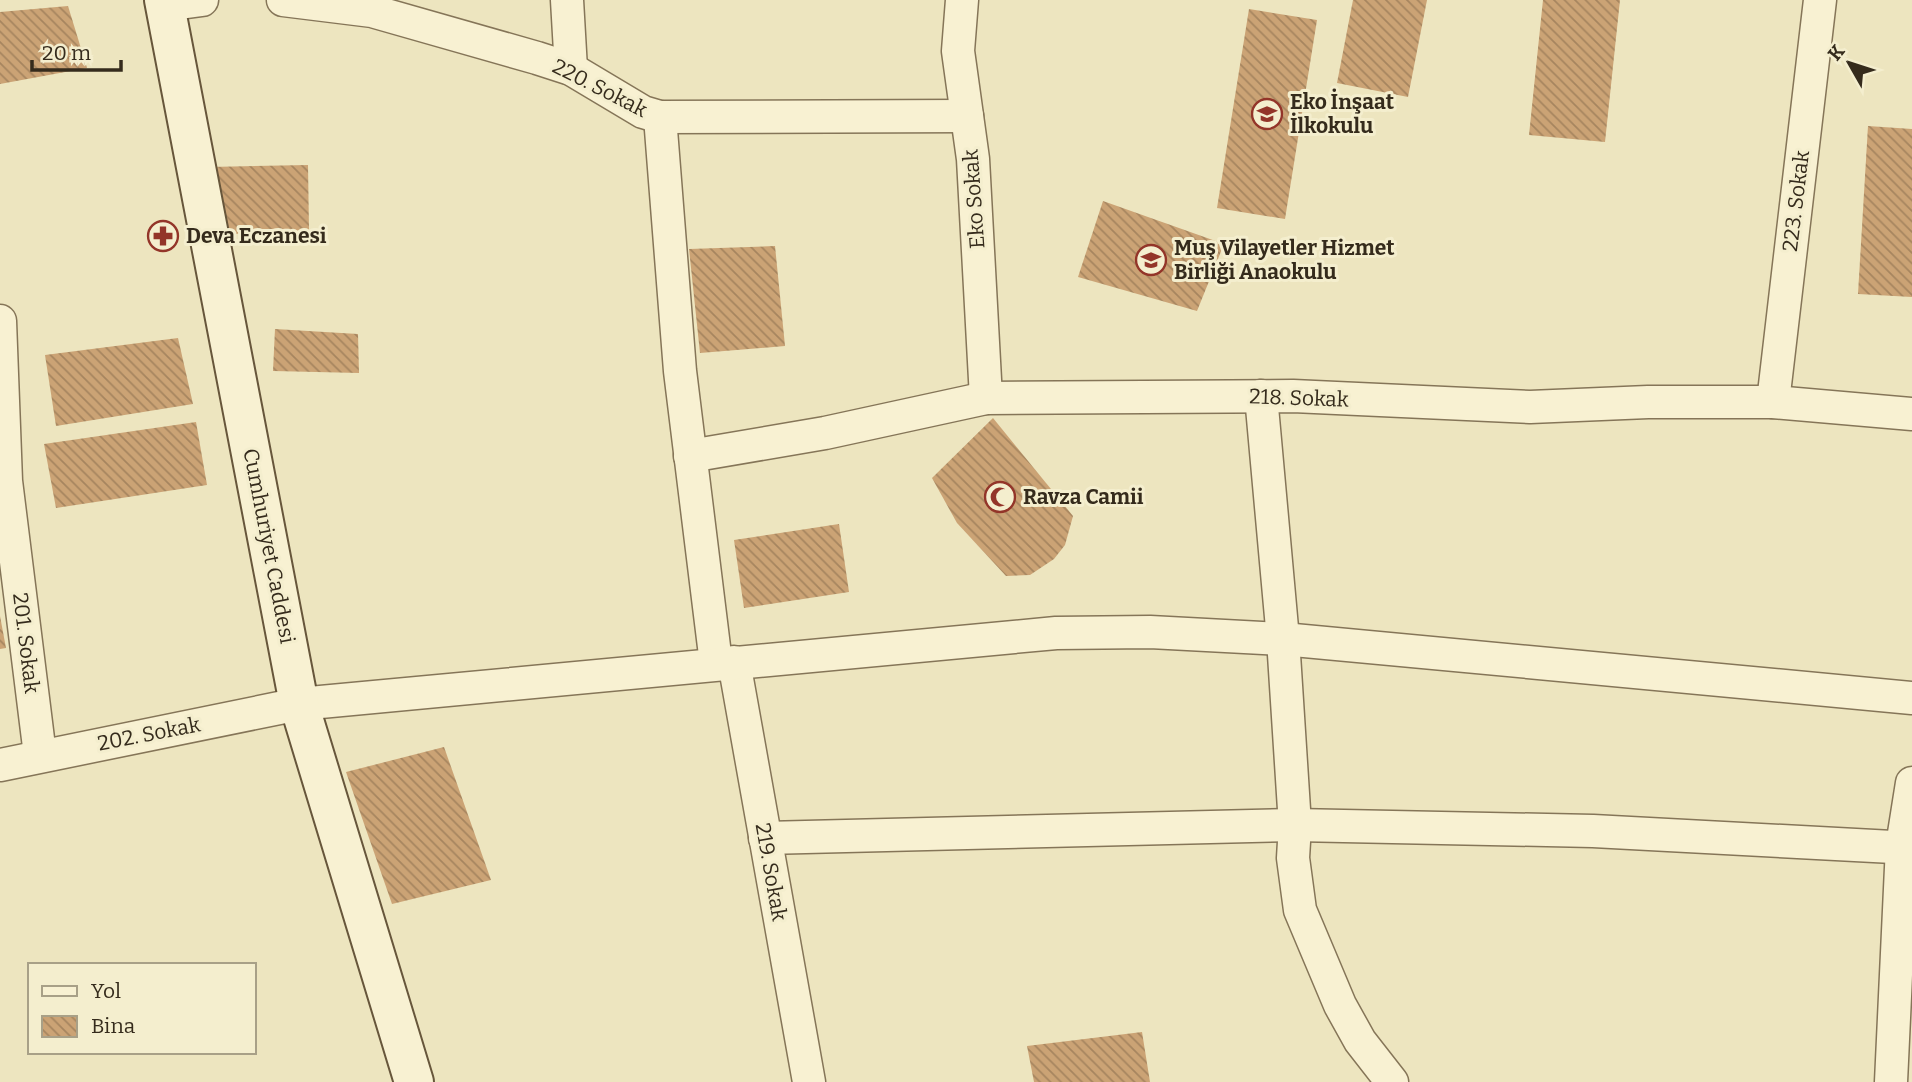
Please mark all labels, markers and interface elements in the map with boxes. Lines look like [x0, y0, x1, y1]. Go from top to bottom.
scale bar [32, 28, 121, 72]
north arrow [1814, 28, 1884, 98]
text: 20 m [42, 40, 91, 66]
text: K [1823, 40, 1850, 65]
street label: 220. Sokak [548, 53, 652, 123]
place label: Eko İnşaat İlkokulu [1290, 88, 1395, 139]
school or university icon: Eko İnşaat İlkokulu [1250, 97, 1284, 131]
street label: Eko Sokak [958, 148, 990, 250]
street label: 223. Sokak [1777, 149, 1815, 253]
pharmacy icon: Deva Eczanesi [146, 219, 180, 253]
place label: Deva Eczanesi [186, 223, 327, 249]
place label: Muş Vilayetler Hizmet Birliği Anaokulu [1174, 235, 1395, 285]
school or university icon: Muş Vilayetler Hizmet Birliği Anaokulu [1134, 243, 1168, 277]
street label: 218. Sokak [1249, 383, 1349, 413]
street label: Cumhuriyet Caddesi [237, 446, 301, 646]
mosque icon: Ravza Camii [983, 480, 1017, 514]
place label: Ravza Camii [1023, 484, 1144, 510]
street label: 201. Sokak [7, 591, 45, 695]
street label: 202. Sokak [95, 711, 203, 757]
street label: 219. Sokak [750, 821, 792, 923]
legend [28, 963, 256, 1054]
text: Yol [91, 978, 121, 1004]
text: Bina [91, 1013, 136, 1039]

